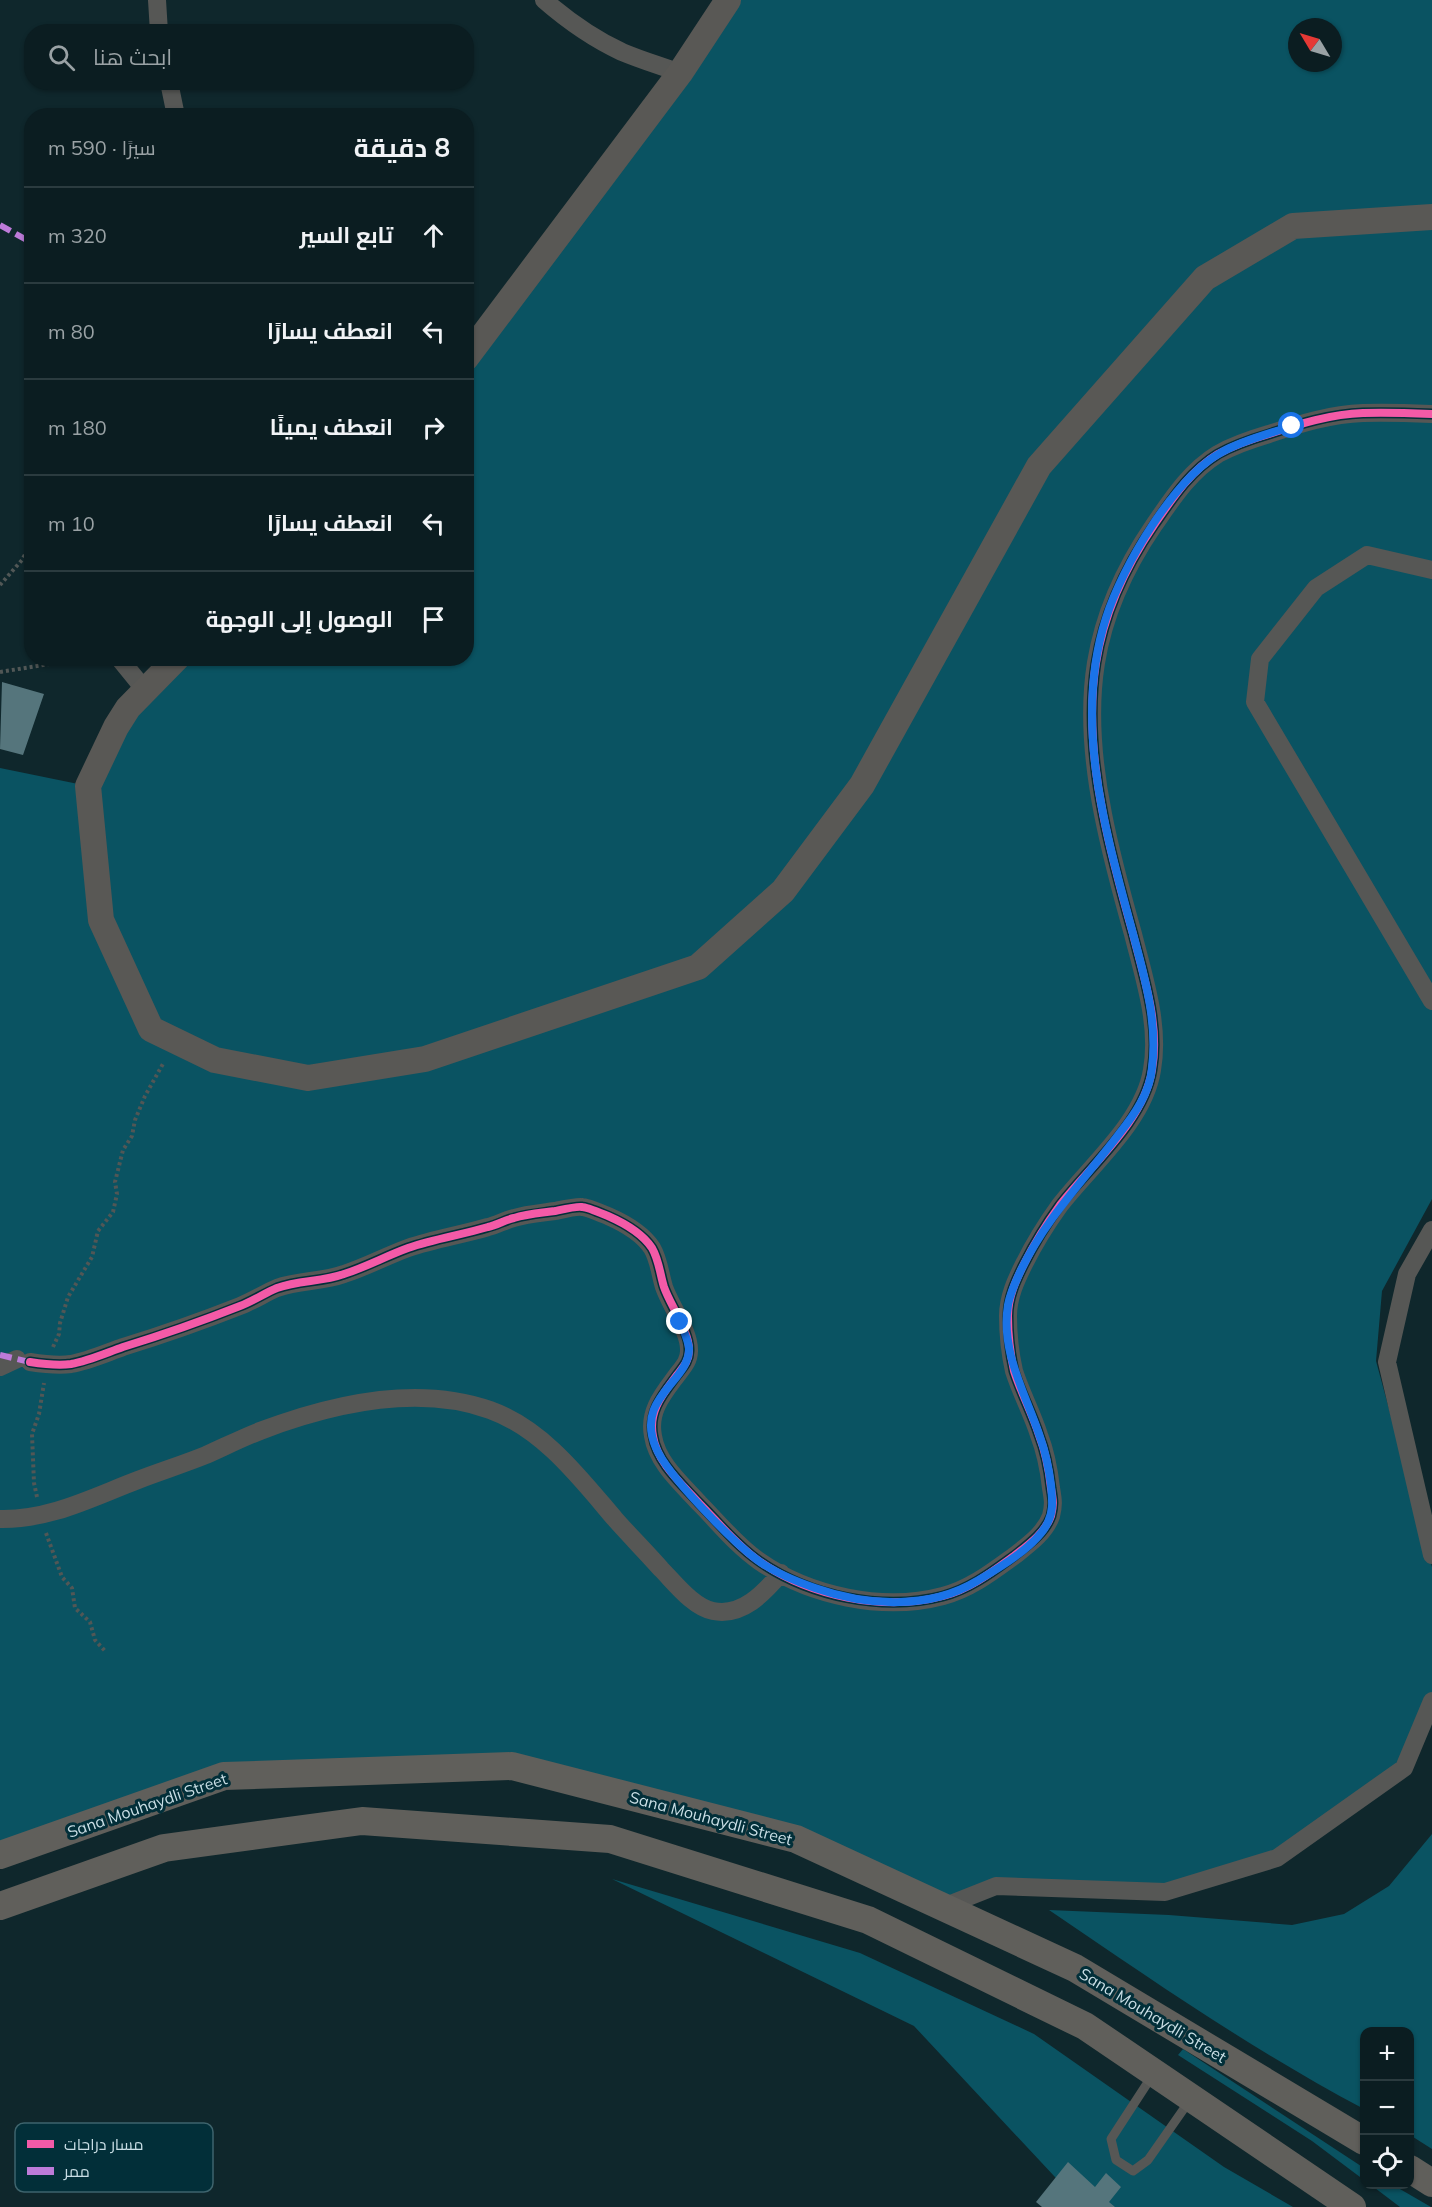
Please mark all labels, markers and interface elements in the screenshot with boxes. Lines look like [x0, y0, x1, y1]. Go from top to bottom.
north arrow [1288, 18, 1342, 72]
search box [24, 24, 474, 90]
icon: search [45, 41, 78, 74]
text: ابحث هنا [93, 43, 172, 71]
text: 8 دقيقة [354, 131, 450, 164]
text: سيرًا · 590 m [48, 135, 156, 160]
icon: ahead [417, 219, 450, 252]
text: تابع السير [299, 221, 393, 249]
text: 320 m [48, 223, 107, 248]
icon: left [417, 315, 450, 348]
text: انعطف يسارًا [267, 317, 393, 345]
text: 80 m [48, 319, 95, 344]
icon: right [417, 411, 450, 444]
route start [1278, 412, 1304, 438]
text: انعطف يمينًا [270, 413, 393, 441]
text: 180 m [48, 415, 107, 440]
icon: left [417, 507, 450, 540]
text: انعطف يسارًا [267, 509, 393, 537]
text: 10 m [48, 511, 95, 536]
icon: arrive [417, 603, 450, 636]
text: الوصول إلى الوجهة [206, 605, 393, 633]
route end [666, 1308, 692, 1334]
street label: Sana Mouhaydli Street [64, 1768, 230, 1842]
street label: Sana Mouhaydli Street [627, 1787, 795, 1849]
street label: Sana Mouhaydli Street [1076, 1963, 1230, 2067]
map controls [1360, 2027, 1414, 2189]
button: + [1360, 2027, 1414, 2081]
button: − [1360, 2081, 1414, 2135]
legend [15, 2123, 213, 2192]
text: مسار دراجات [64, 2134, 144, 2154]
button: locate [1360, 2135, 1414, 2189]
text: ممر [63, 2161, 90, 2181]

